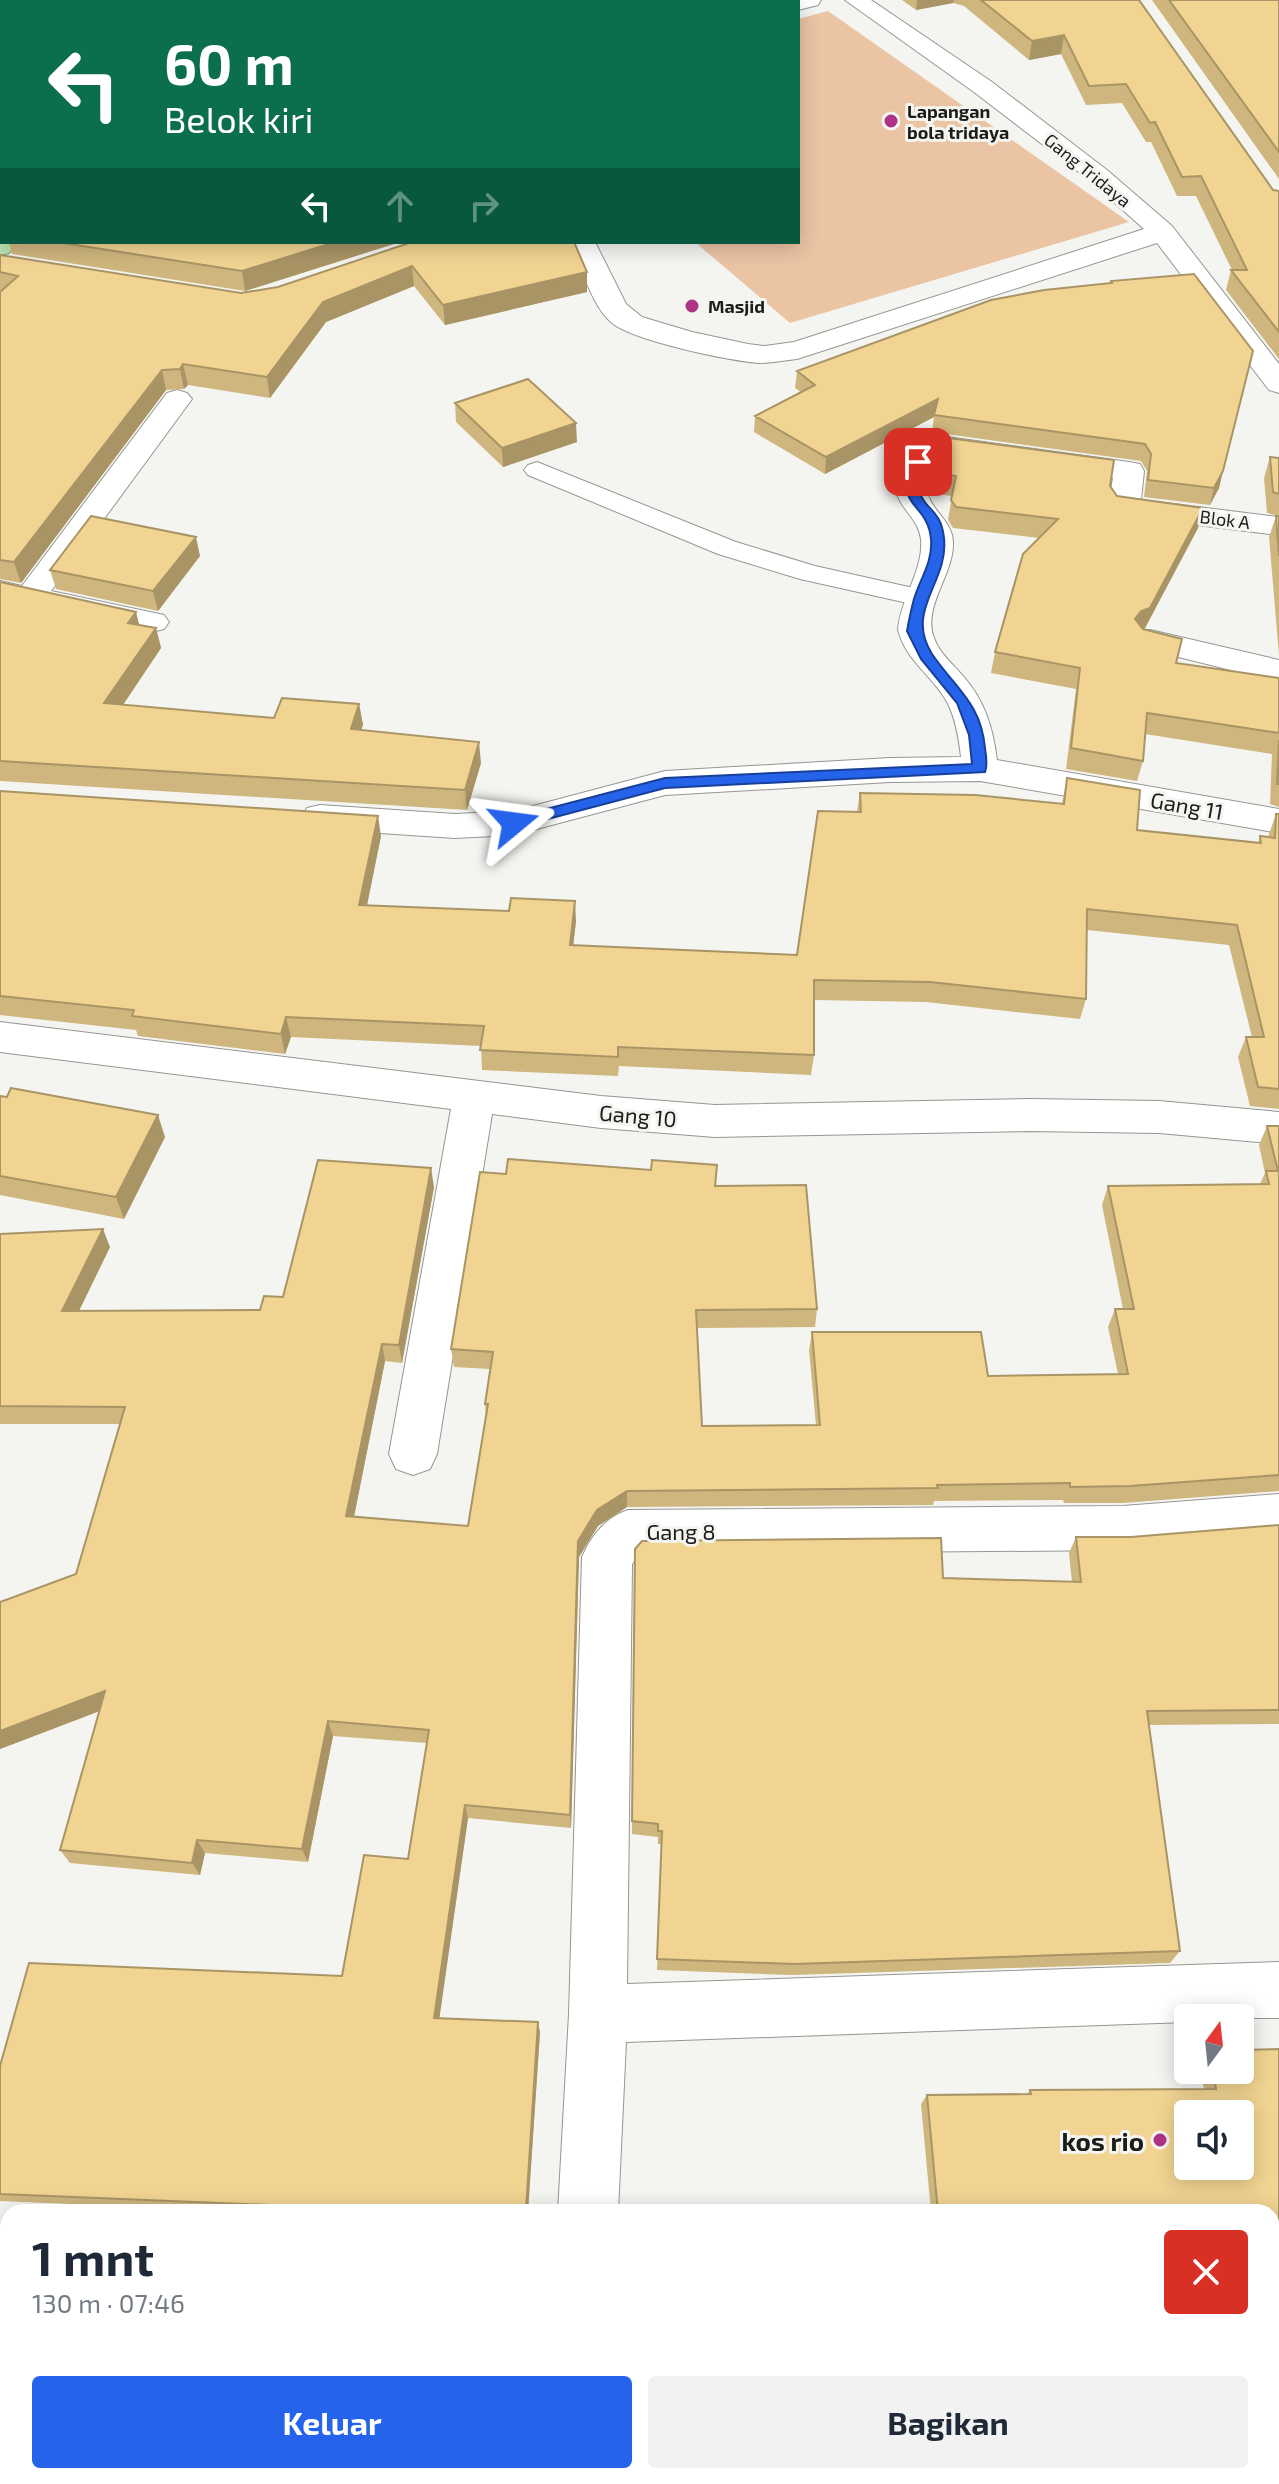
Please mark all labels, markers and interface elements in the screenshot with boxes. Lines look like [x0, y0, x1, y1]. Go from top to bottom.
text: 60 m [164, 29, 294, 96]
icon: left [32, 32, 136, 136]
text: Belok kiri [164, 97, 313, 140]
place label: Lapangan bola tridaya [907, 100, 1009, 143]
marker: Lapangan bola tridaya [882, 112, 900, 130]
street label: Gang Tridaya [1040, 128, 1136, 212]
icon: left [294, 184, 338, 228]
icon: ahead [378, 184, 422, 228]
icon: right [462, 184, 506, 228]
place label: Masjid [708, 295, 765, 317]
marker: Masjid [683, 297, 701, 315]
pin [884, 428, 952, 496]
icon: arrive [896, 440, 940, 484]
street label: Blok A [1199, 505, 1252, 533]
position arrow [472, 781, 556, 865]
street label: Gang 11 [1149, 786, 1225, 824]
street label: Gang 10 [598, 1099, 678, 1131]
street label: Gang 8 [646, 1518, 716, 1544]
north arrow [1174, 2004, 1254, 2084]
map controls [1174, 2004, 1254, 2180]
button: sound [1174, 2100, 1254, 2180]
place label: kos rio [1062, 2125, 1144, 2156]
marker: kos rio [1151, 2131, 1169, 2149]
text: 1 mnt [32, 2228, 154, 2286]
button: close [1164, 2230, 1248, 2314]
text: 130 m · 07:46 [32, 2287, 185, 2318]
button: Keluar [32, 2376, 632, 2468]
button: Bagikan [648, 2376, 1248, 2468]

